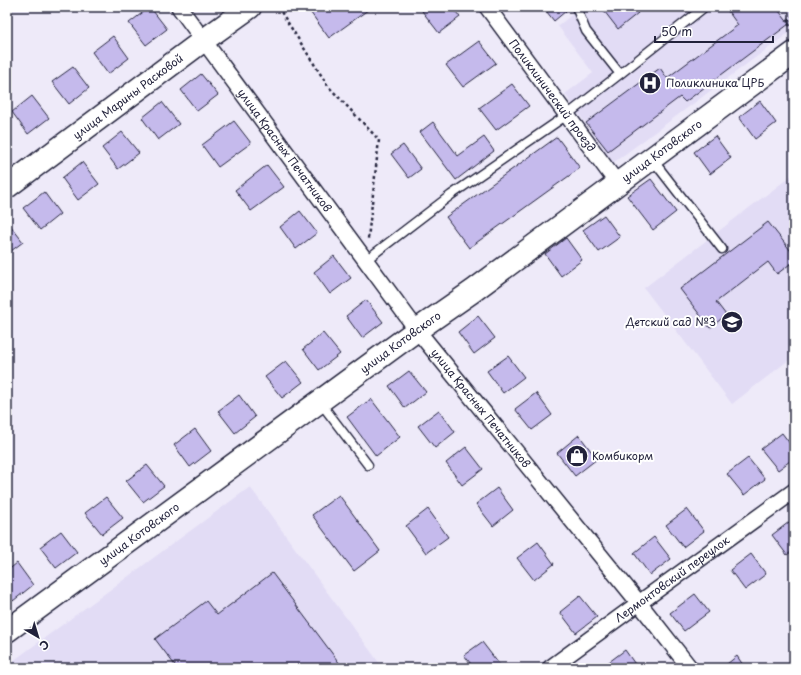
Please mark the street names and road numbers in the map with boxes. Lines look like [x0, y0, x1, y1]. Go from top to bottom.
street label: Поликлинический проезд [505, 35, 600, 155]
street label: улица Марины Расковой [69, 49, 186, 143]
street label: улица Красных Печатников [234, 85, 336, 215]
street label: улица Котовского [618, 115, 705, 186]
street label: улица Котовского [356, 307, 444, 377]
street label: улица Красных Печатников [427, 345, 535, 471]
street label: улица Котовского [95, 498, 183, 569]
street label: Лермонтовский переулок [611, 531, 733, 626]

